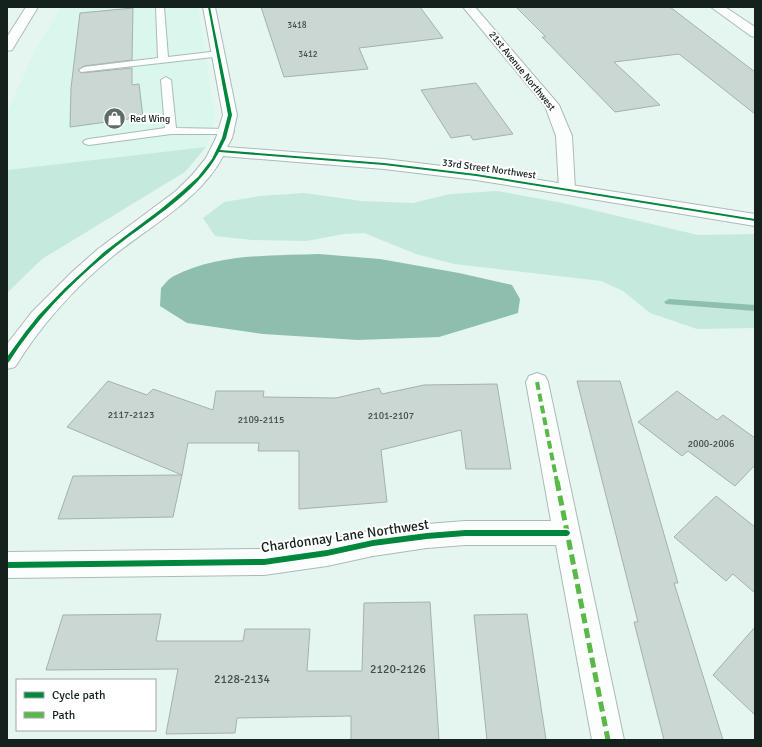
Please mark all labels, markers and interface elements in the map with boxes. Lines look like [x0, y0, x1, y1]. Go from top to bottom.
house number: 3418 [287, 20, 307, 31]
street label: 21st Avenue Northwest [486, 29, 558, 114]
house number: 3412 [298, 49, 318, 60]
shop icon: Red Wing [102, 106, 128, 132]
place label: Red Wing [130, 113, 170, 125]
street label: 33rd Street Northwest [441, 156, 537, 182]
house number: 2117-2123 [108, 409, 154, 421]
house number: 2101-2107 [368, 410, 414, 422]
house number: 2109-2115 [238, 414, 284, 426]
house number: 2000-2006 [688, 438, 734, 450]
street label: Chardonnay Lane Northwest [260, 516, 430, 556]
house number: 2120-2126 [370, 662, 426, 677]
house number: 2128-2134 [214, 672, 271, 687]
legend [16, 679, 156, 731]
text: Cycle path [52, 688, 105, 703]
text: Path [52, 708, 75, 723]

